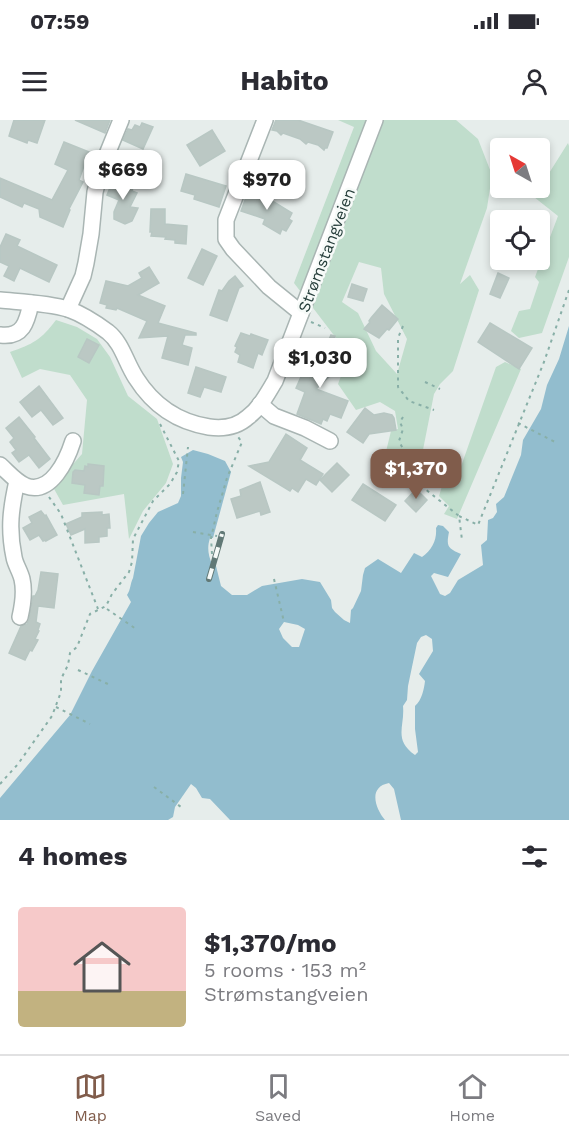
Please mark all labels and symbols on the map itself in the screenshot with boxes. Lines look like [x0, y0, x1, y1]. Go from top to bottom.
north arrow [490, 138, 550, 198]
pin: $669 [87, 150, 159, 201]
pin: $970 [231, 160, 303, 211]
street label: Strømstangveien [294, 185, 359, 315]
pin: $1,030 [271, 338, 369, 389]
pin: $1,370 [367, 449, 465, 500]

